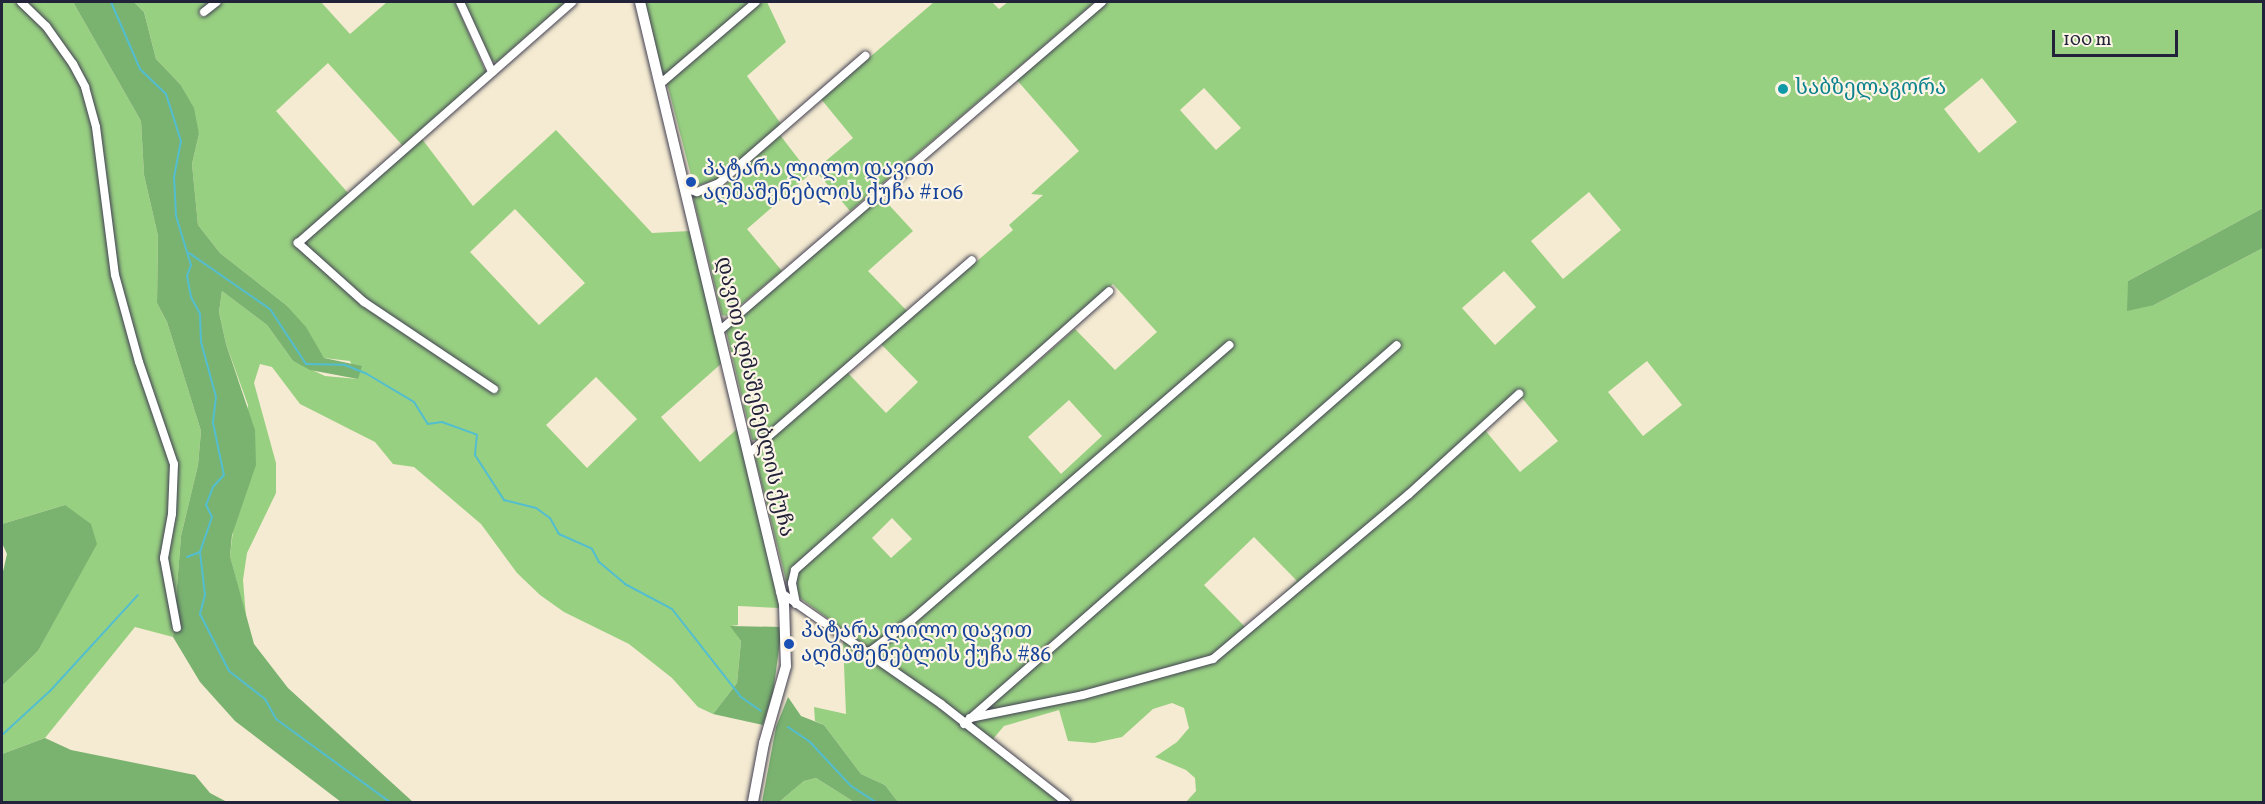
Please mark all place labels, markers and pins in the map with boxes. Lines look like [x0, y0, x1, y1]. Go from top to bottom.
place label: საბზელაგორა [1795, 76, 1946, 102]
marker: საბზელაგორა [1776, 82, 1790, 96]
place label: პატარა ლილო დავით აღმაშენებლის ქუჩა #106 [703, 157, 963, 207]
marker: პატარა ლილო დავით აღმაშენებლის ქუჩა #106 [684, 175, 698, 189]
place label: პატარა ლილო დავით აღმაშენებლის ქუჩა #86 [801, 619, 1051, 669]
marker: პატარა ლილო დავით აღმაშენებლის ქუჩა #86 [782, 637, 796, 651]

